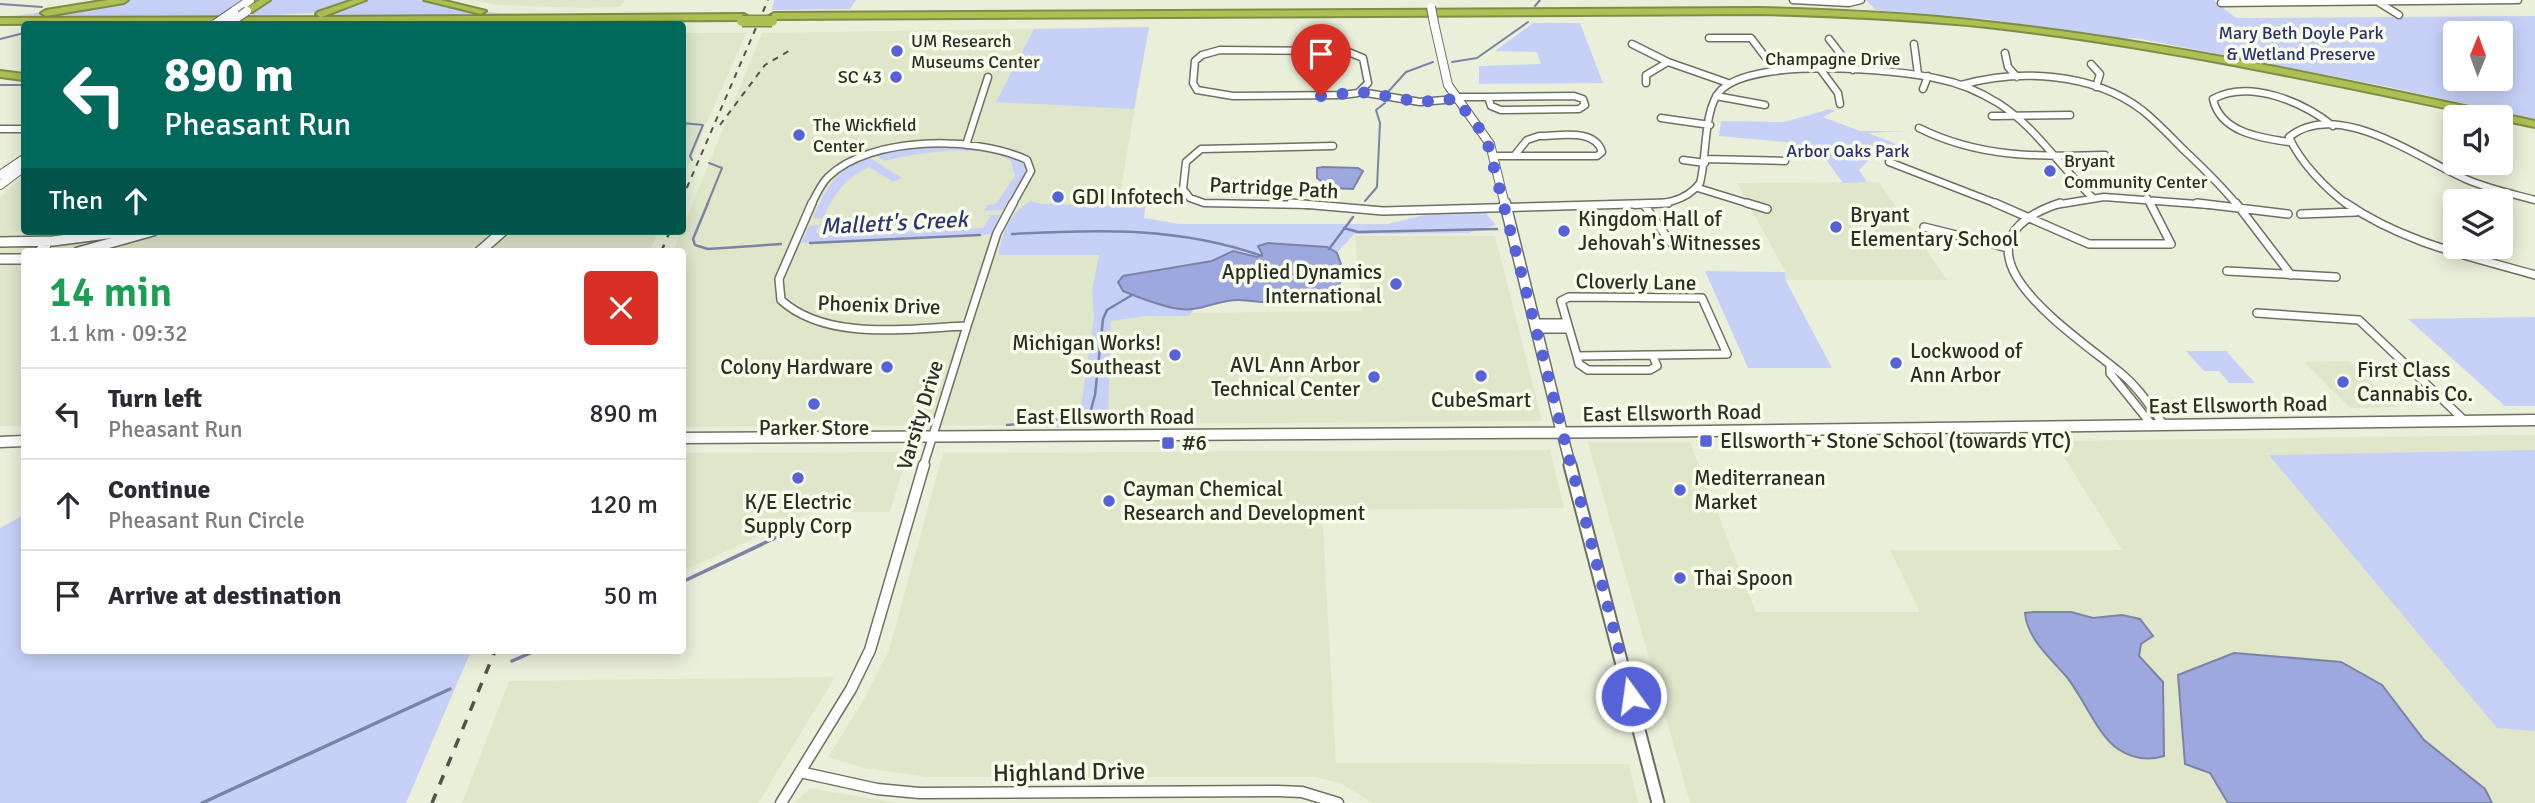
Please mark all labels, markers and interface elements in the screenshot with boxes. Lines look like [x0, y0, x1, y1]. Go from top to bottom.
north arrow [2443, 21, 2513, 91]
map controls [2443, 21, 2513, 259]
park label: Mary Beth Doyle Park & Wetland Preserve [2219, 22, 2383, 65]
pin [1291, 24, 1351, 96]
place label: UM Research Museums Center [911, 30, 1040, 73]
icon: arrive [1302, 35, 1340, 73]
marker: UM Research Museums Center [889, 43, 905, 59]
text: 890 m [164, 45, 294, 105]
street label: Champagne Drive [1765, 48, 1901, 70]
icon: left [49, 49, 140, 140]
place label: SC 43 [838, 66, 882, 88]
marker: SC 43 [888, 69, 904, 85]
text: Pheasant Run [164, 105, 351, 144]
button: sound [2443, 105, 2513, 175]
place label: The Wickfield Center [813, 114, 917, 157]
marker: The Wickfield Center [791, 127, 807, 143]
park label: Arbor Oaks Park [1786, 140, 1910, 162]
place label: Bryant Community Center [2064, 150, 2208, 193]
marker: Bryant Community Center [2042, 163, 2058, 179]
street label: Partridge Path [1209, 172, 1339, 204]
icon: ahead [117, 182, 155, 220]
place label: GDI Infotech [1072, 184, 1184, 210]
text: Then [49, 185, 103, 217]
marker: GDI Infotech [1050, 189, 1066, 205]
button: layers [2443, 189, 2513, 259]
place label: Bryant Elementary School [1850, 202, 2019, 252]
water label: Mallett's Creek [820, 205, 971, 241]
place label: Kingdom Hall of Jehovah's Witnesses [1578, 206, 1761, 256]
marker: Bryant Elementary School [1828, 219, 1844, 235]
marker: Kingdom Hall of Jehovah's Witnesses [1556, 223, 1572, 239]
place label: Applied Dynamics International [1222, 259, 1382, 309]
text: 14 min [49, 267, 172, 318]
street label: Cloverly Lane [1575, 268, 1697, 296]
button: close [584, 271, 658, 345]
marker: Applied Dynamics International [1388, 276, 1404, 292]
street label: Phoenix Drive [817, 290, 941, 320]
text: 1.1 km · 09:32 [49, 319, 188, 348]
place label: Michigan Works! Southeast [1012, 330, 1161, 380]
place label: Lockwood of Ann Arbor [1910, 338, 2023, 388]
marker: Michigan Works! Southeast [1167, 347, 1183, 363]
place label: AVL Ann Arbor Technical Center [1211, 352, 1360, 402]
place label: Colony Hardware [720, 354, 873, 380]
marker: Lockwood of Ann Arbor [1888, 355, 1904, 371]
street label: Varsity Drive [891, 357, 949, 473]
place label: First Class Cannabis Co. [2357, 357, 2473, 407]
marker: Colony Hardware [879, 359, 895, 375]
marker: CubeSmart [1473, 368, 1489, 384]
marker: AVL Ann Arbor Technical Center [1366, 369, 1382, 385]
marker: First Class Cannabis Co. [2335, 374, 2351, 390]
text: Turn left [108, 383, 202, 415]
place label: CubeSmart [1431, 387, 1531, 413]
street label: East Ellsworth Road [2148, 390, 2328, 420]
icon: left [49, 395, 87, 433]
marker: Parker Store [806, 396, 822, 412]
text: 890 m [589, 398, 658, 430]
street label: East Ellsworth Road [1582, 398, 1762, 428]
street label: East Ellsworth Road [1015, 404, 1195, 430]
text: Pheasant Run [108, 415, 243, 444]
place label: Parker Store [759, 415, 869, 441]
place label: Ellsworth + Stone School (towards YTC) [1720, 428, 2071, 454]
place label: #6 [1182, 430, 1207, 456]
marker: Ellsworth + Stone School (towards YTC) [1698, 433, 1714, 449]
marker: #6 [1160, 435, 1176, 451]
place label: Mediterranean Market [1694, 465, 1826, 515]
marker: K/E Electric Supply Corp [790, 470, 806, 486]
text: Continue [108, 474, 210, 506]
place label: Cayman Chemical Research and Development [1123, 476, 1365, 526]
marker: Mediterranean Market [1672, 482, 1688, 498]
icon: ahead [49, 486, 87, 524]
text: 120 m [589, 489, 658, 521]
place label: K/E Electric Supply Corp [744, 489, 852, 539]
marker: Cayman Chemical Research and Development [1101, 493, 1117, 509]
text: Pheasant Run Circle [108, 506, 305, 535]
place label: Thai Spoon [1694, 565, 1793, 591]
marker: Thai Spoon [1672, 570, 1688, 586]
icon: arrive [49, 577, 87, 615]
text: Arrive at destination [108, 580, 341, 612]
text: 50 m [603, 580, 658, 612]
position arrow [1594, 659, 1668, 733]
street label: Highland Drive [993, 756, 1145, 788]

